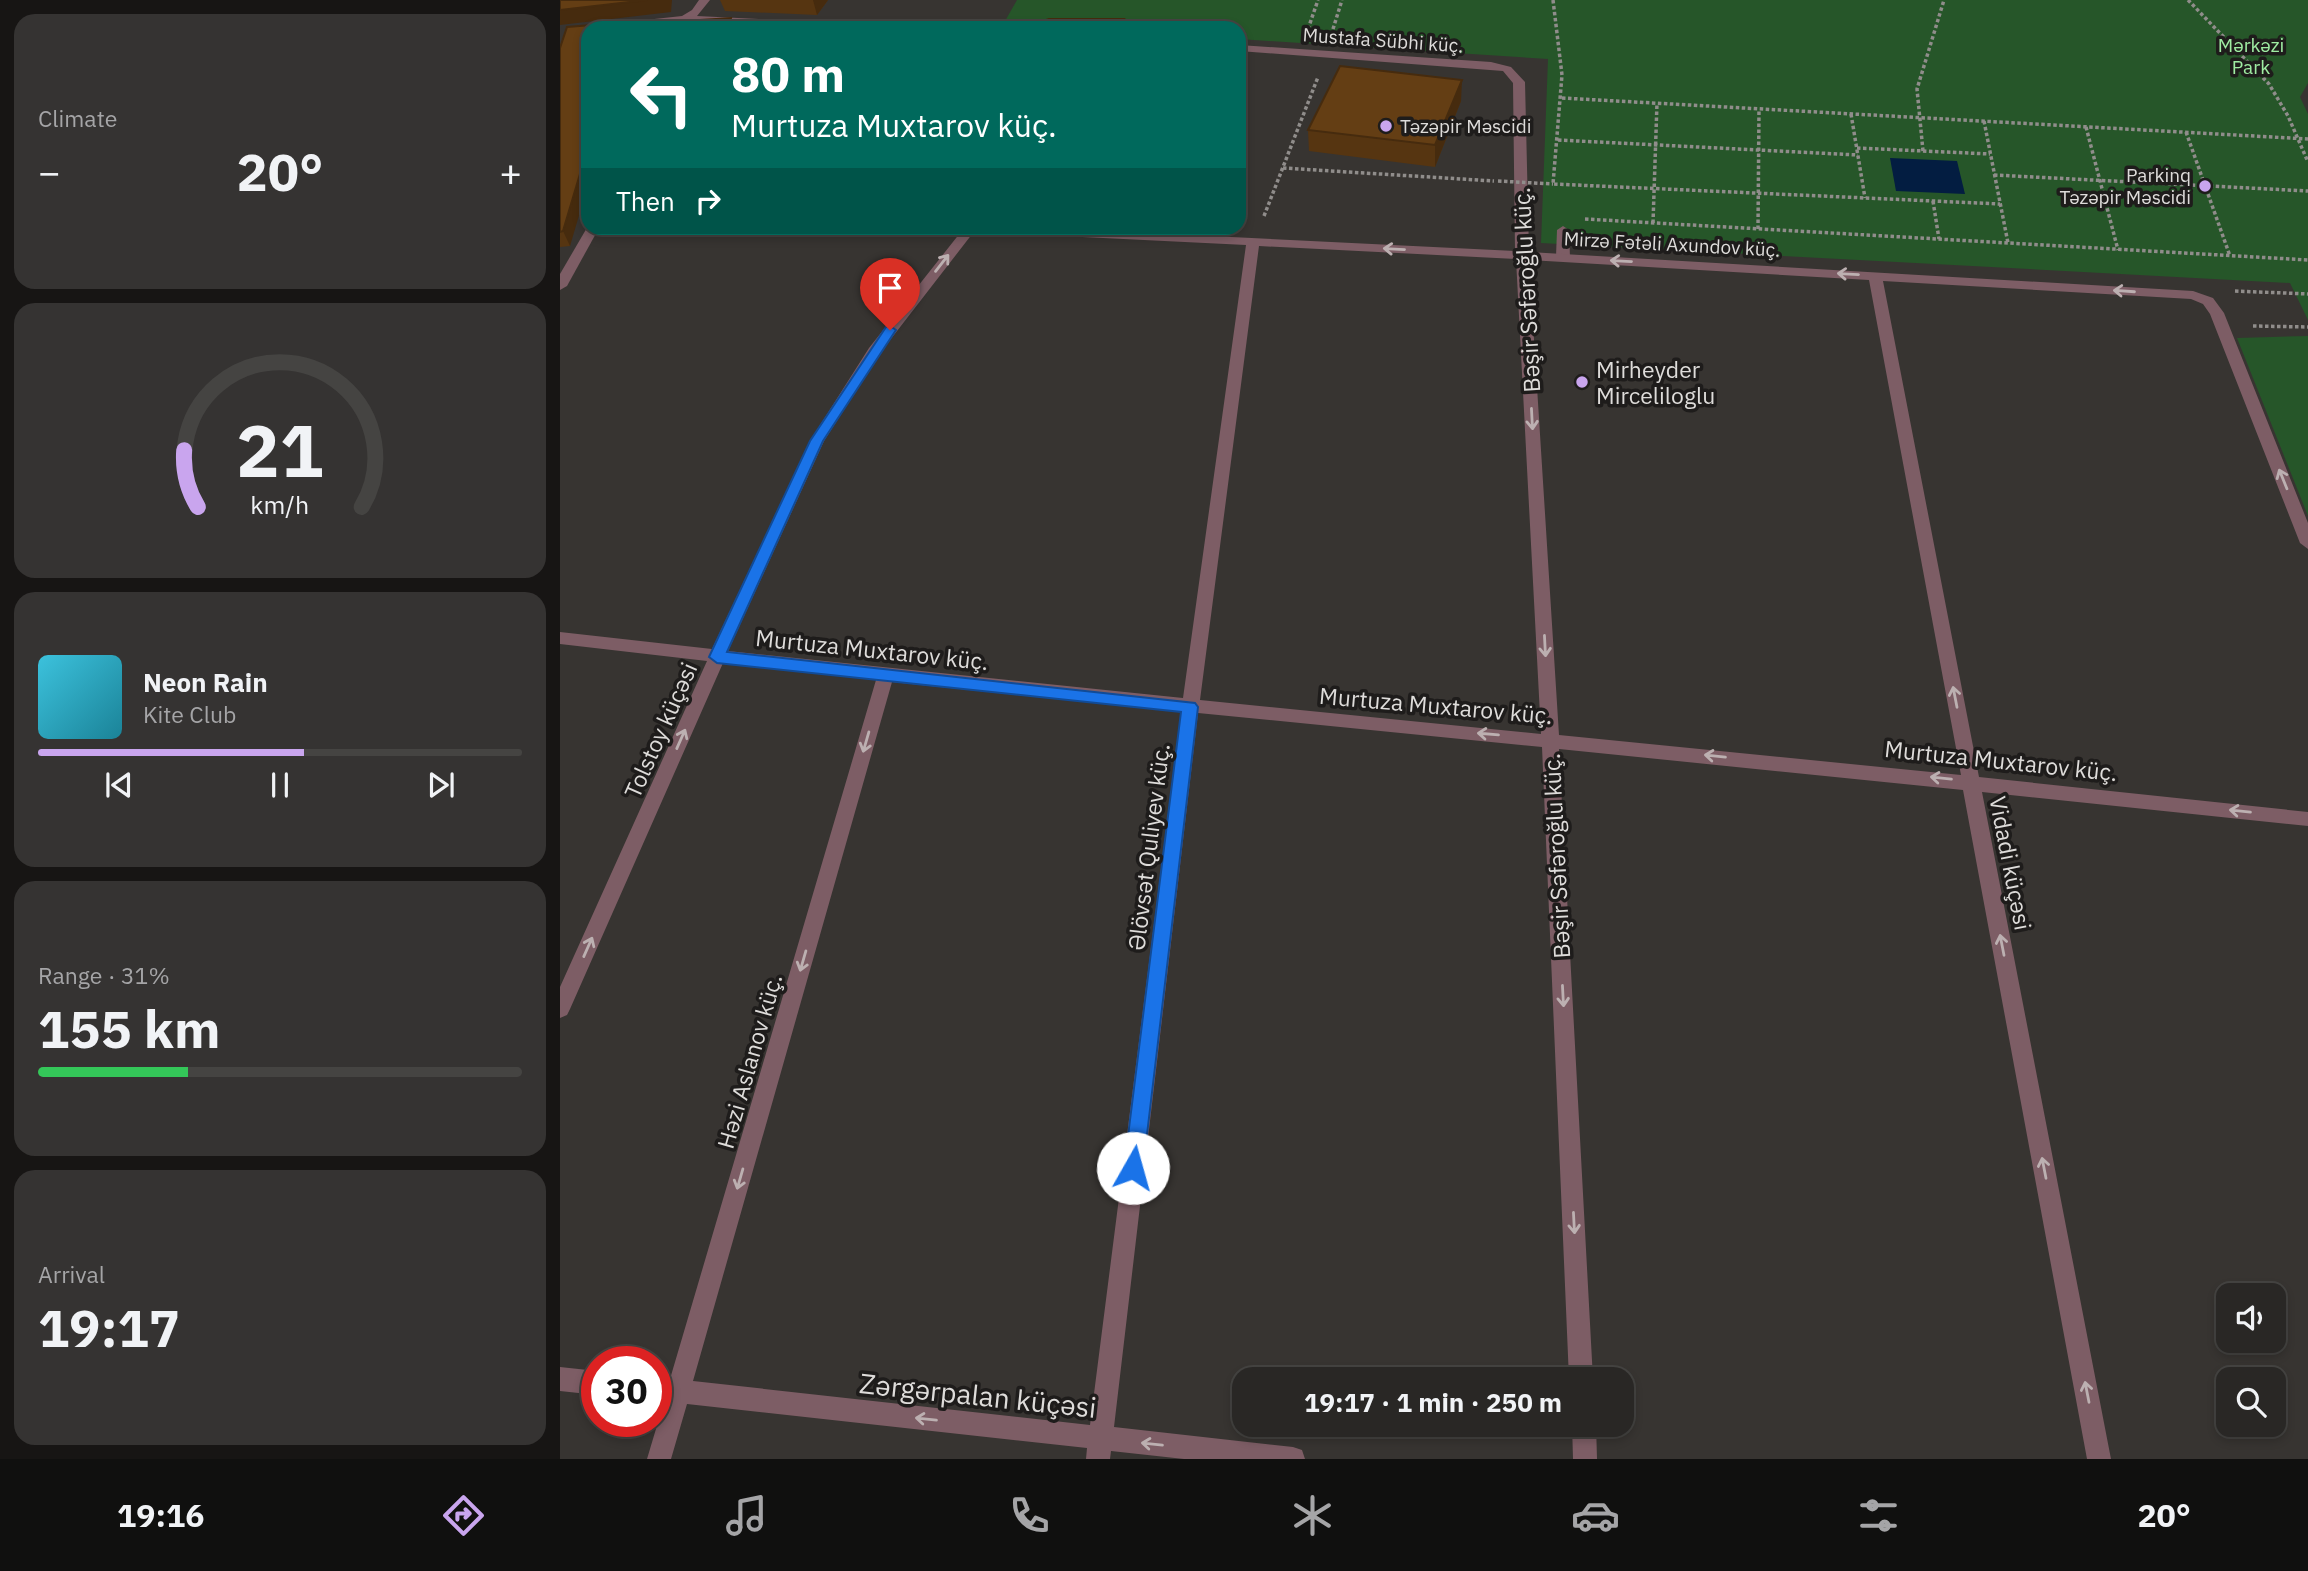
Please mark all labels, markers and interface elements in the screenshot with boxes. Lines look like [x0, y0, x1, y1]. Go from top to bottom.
street label: Mustafa Sübhi küç. [1302, 22, 1464, 58]
park label: Mərkəzi Park [2218, 33, 2284, 79]
text: 80 m [731, 42, 845, 105]
icon: left [616, 49, 707, 140]
text: Climate [38, 103, 117, 133]
text: Murtuza Muxtarov küç. [731, 104, 1057, 146]
place label: Təzəpir Məscidi [1400, 114, 1531, 138]
marker: Təzəpir Məscidi [1378, 118, 1394, 134]
text: 20° [237, 138, 323, 205]
text: − [38, 147, 61, 196]
text: + [499, 147, 522, 196]
place label: Parkinq Təzəpir Məscidi [2060, 163, 2191, 209]
marker: Parkinq Təzəpir Məscidi [2197, 178, 2213, 194]
icon: right [689, 182, 727, 220]
text: Then [616, 184, 675, 218]
street label: Bəşir Səfəroğlu küç. [1506, 187, 1546, 393]
street label: Mirzə Fətəli Axundov küç. [1563, 226, 1781, 262]
one-way arrow [1383, 243, 1406, 256]
one-way arrow [935, 254, 950, 273]
one-way arrow [1611, 254, 1633, 267]
pin [860, 258, 920, 330]
one-way arrow [1838, 267, 1860, 280]
icon: arrive [871, 269, 909, 307]
one-way arrow [2114, 284, 2136, 297]
place label: Mirheyder Mirceliloglu [1596, 354, 1715, 410]
marker: Mirheyder Mirceliloglu [1574, 374, 1590, 390]
text: 21 [236, 402, 324, 497]
one-way arrow [1525, 408, 1538, 431]
one-way arrow [2275, 469, 2288, 491]
text: km/h [251, 487, 309, 520]
street label: Murtuza Muxtarov küç. [754, 622, 990, 676]
one-way arrow [1538, 635, 1551, 658]
street label: Tolstoy küçəsi [617, 657, 703, 803]
text: Neon Rain [143, 665, 268, 699]
street label: Murtuza Muxtarov küç. [1318, 680, 1554, 730]
one-way arrow [1948, 686, 1961, 709]
text: Kite Club [143, 699, 236, 729]
one-way arrow [1477, 727, 1500, 740]
one-way arrow [675, 729, 688, 750]
one-way arrow [859, 731, 872, 753]
street label: Murtuza Muxtarov küç. [1883, 733, 2119, 787]
street label: Əlövsət Quliyev küç. [1120, 742, 1176, 952]
one-way arrow [1704, 749, 1726, 762]
street label: Bəşir Səfəroğlu küç. [1536, 753, 1576, 959]
icon: previous [100, 766, 138, 804]
icon: pause [261, 766, 299, 804]
icon: next [422, 766, 460, 804]
one-way arrow [1930, 771, 1953, 784]
street label: Vidadi küçəsi [1983, 793, 2039, 933]
one-way arrow [2229, 805, 2252, 818]
one-way arrow [1995, 934, 2008, 957]
one-way arrow [582, 937, 595, 958]
one-way arrow [796, 949, 809, 971]
text: Range · 31% [38, 960, 170, 990]
street label: Həzi Aslanov küç. [710, 970, 788, 1152]
one-way arrow [1556, 984, 1569, 1007]
text: 155 km [38, 995, 220, 1062]
position arrow [1096, 1131, 1170, 1205]
one-way arrow [2037, 1157, 2051, 1180]
one-way arrow [733, 1167, 746, 1190]
one-way arrow [1567, 1211, 1580, 1234]
text: Arrival [38, 1259, 105, 1289]
map controls [2216, 1283, 2286, 1437]
button: sound [2216, 1283, 2286, 1353]
text: 19:17 [38, 1294, 180, 1361]
speed limit sign: 30 [581, 1346, 672, 1437]
street label: Zərgərpalan küçəsi [858, 1364, 1098, 1426]
button: search [2216, 1367, 2286, 1437]
one-way arrow [2079, 1381, 2093, 1404]
text: 19:17 · 1 min · 250 m [1304, 1385, 1562, 1419]
one-way arrow [915, 1413, 938, 1426]
one-way arrow [1141, 1438, 1164, 1451]
icon: directions [439, 1491, 488, 1540]
icon: music [722, 1491, 771, 1540]
icon: phone [1005, 1491, 1054, 1540]
icon: climate [1288, 1491, 1337, 1540]
icon: car [1571, 1491, 1620, 1540]
icon: filters [1854, 1491, 1903, 1540]
text: 19:16 [117, 1494, 204, 1536]
text: 20° [2137, 1494, 2191, 1536]

